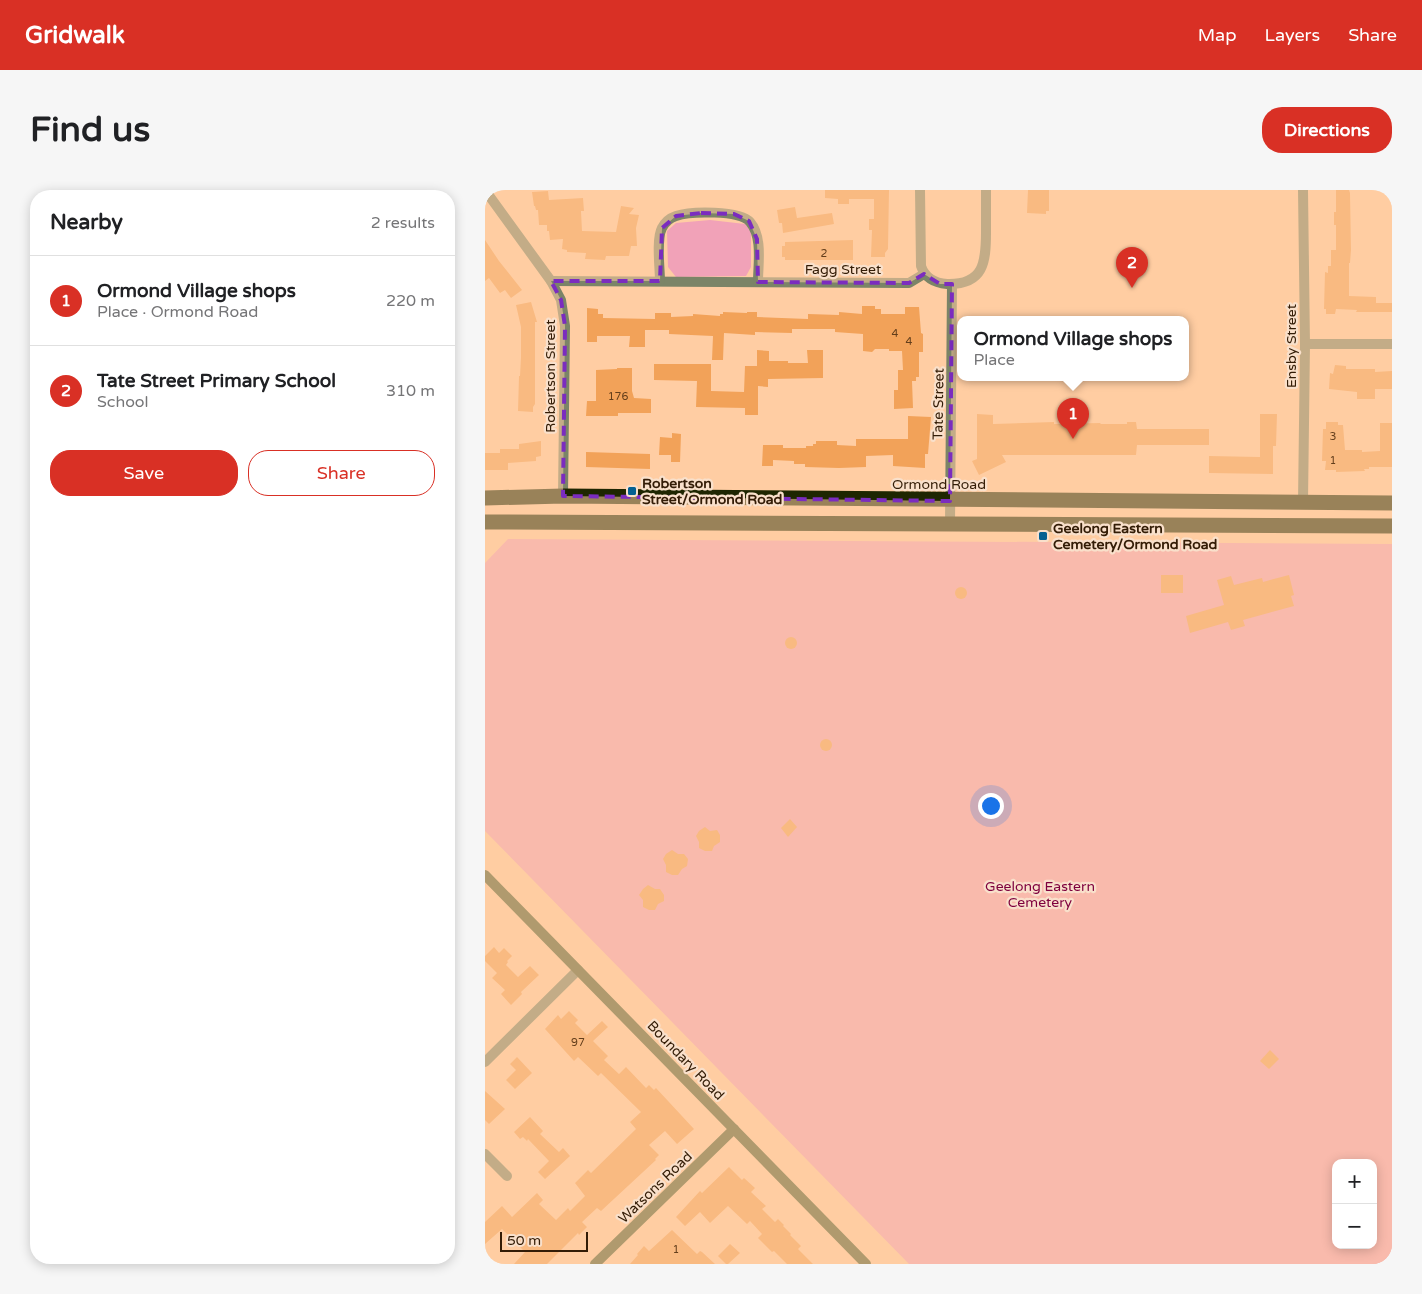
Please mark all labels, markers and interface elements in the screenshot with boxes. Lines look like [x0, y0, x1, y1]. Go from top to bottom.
text: Gridwalk [25, 21, 125, 50]
text: Map [1198, 24, 1237, 46]
text: Layers [1265, 24, 1320, 46]
text: Share [1348, 24, 1397, 46]
button: Directions [1262, 107, 1392, 153]
text: Find us [30, 109, 150, 151]
text: Nearby [50, 210, 123, 235]
text: 2 results [371, 213, 435, 233]
house number: 2 [821, 247, 828, 260]
pin: 2 [1116, 247, 1148, 288]
street label: Fagg Street [805, 261, 882, 278]
text: Ormond Village shops [97, 280, 296, 302]
text: 1 [61, 291, 71, 311]
text: 220 m [386, 291, 435, 311]
text: Place · Ormond Road [97, 302, 258, 322]
street label: Ensby Street [1283, 303, 1300, 388]
popup [957, 316, 1189, 381]
street label: Robertson Street [542, 319, 559, 433]
house number: 4 [892, 327, 899, 340]
text: Ormond Village shops [974, 328, 1172, 350]
house number: 4 [906, 335, 913, 348]
text: Place [974, 350, 1015, 370]
street label: Tate Street [929, 367, 948, 440]
text: Tate Street Primary School [97, 370, 336, 392]
text: 2 [61, 381, 71, 401]
text: 310 m [386, 381, 435, 401]
house number: 176 [608, 390, 628, 403]
text: School [97, 392, 149, 412]
pin: 1 [1057, 398, 1089, 439]
house number: 3 [1330, 430, 1337, 443]
button: Save [50, 450, 238, 496]
button: Share [248, 450, 435, 496]
house number: 1 [1330, 454, 1336, 467]
place label: Robertson Street/Ormond Road [642, 475, 783, 508]
street label: Ormond Road [892, 476, 986, 493]
marker: Robertson Street/Ormond Road [626, 485, 638, 497]
place label: Geelong Eastern Cemetery/Ormond Road [1053, 520, 1218, 553]
marker: Geelong Eastern Cemetery/Ormond Road [1037, 530, 1049, 542]
your location [978, 793, 1004, 819]
park label: Geelong Eastern Cemetery [985, 878, 1095, 911]
street label: Boundary Road [644, 1017, 728, 1104]
house number: 97 [571, 1036, 585, 1049]
street label: Watsons Road [615, 1148, 696, 1227]
map controls [1332, 1159, 1377, 1249]
button: + [1332, 1159, 1377, 1204]
button: − [1332, 1204, 1377, 1249]
scale bar [500, 1229, 587, 1252]
text: 50 m [507, 1232, 541, 1249]
house number: 1 [673, 1243, 679, 1256]

